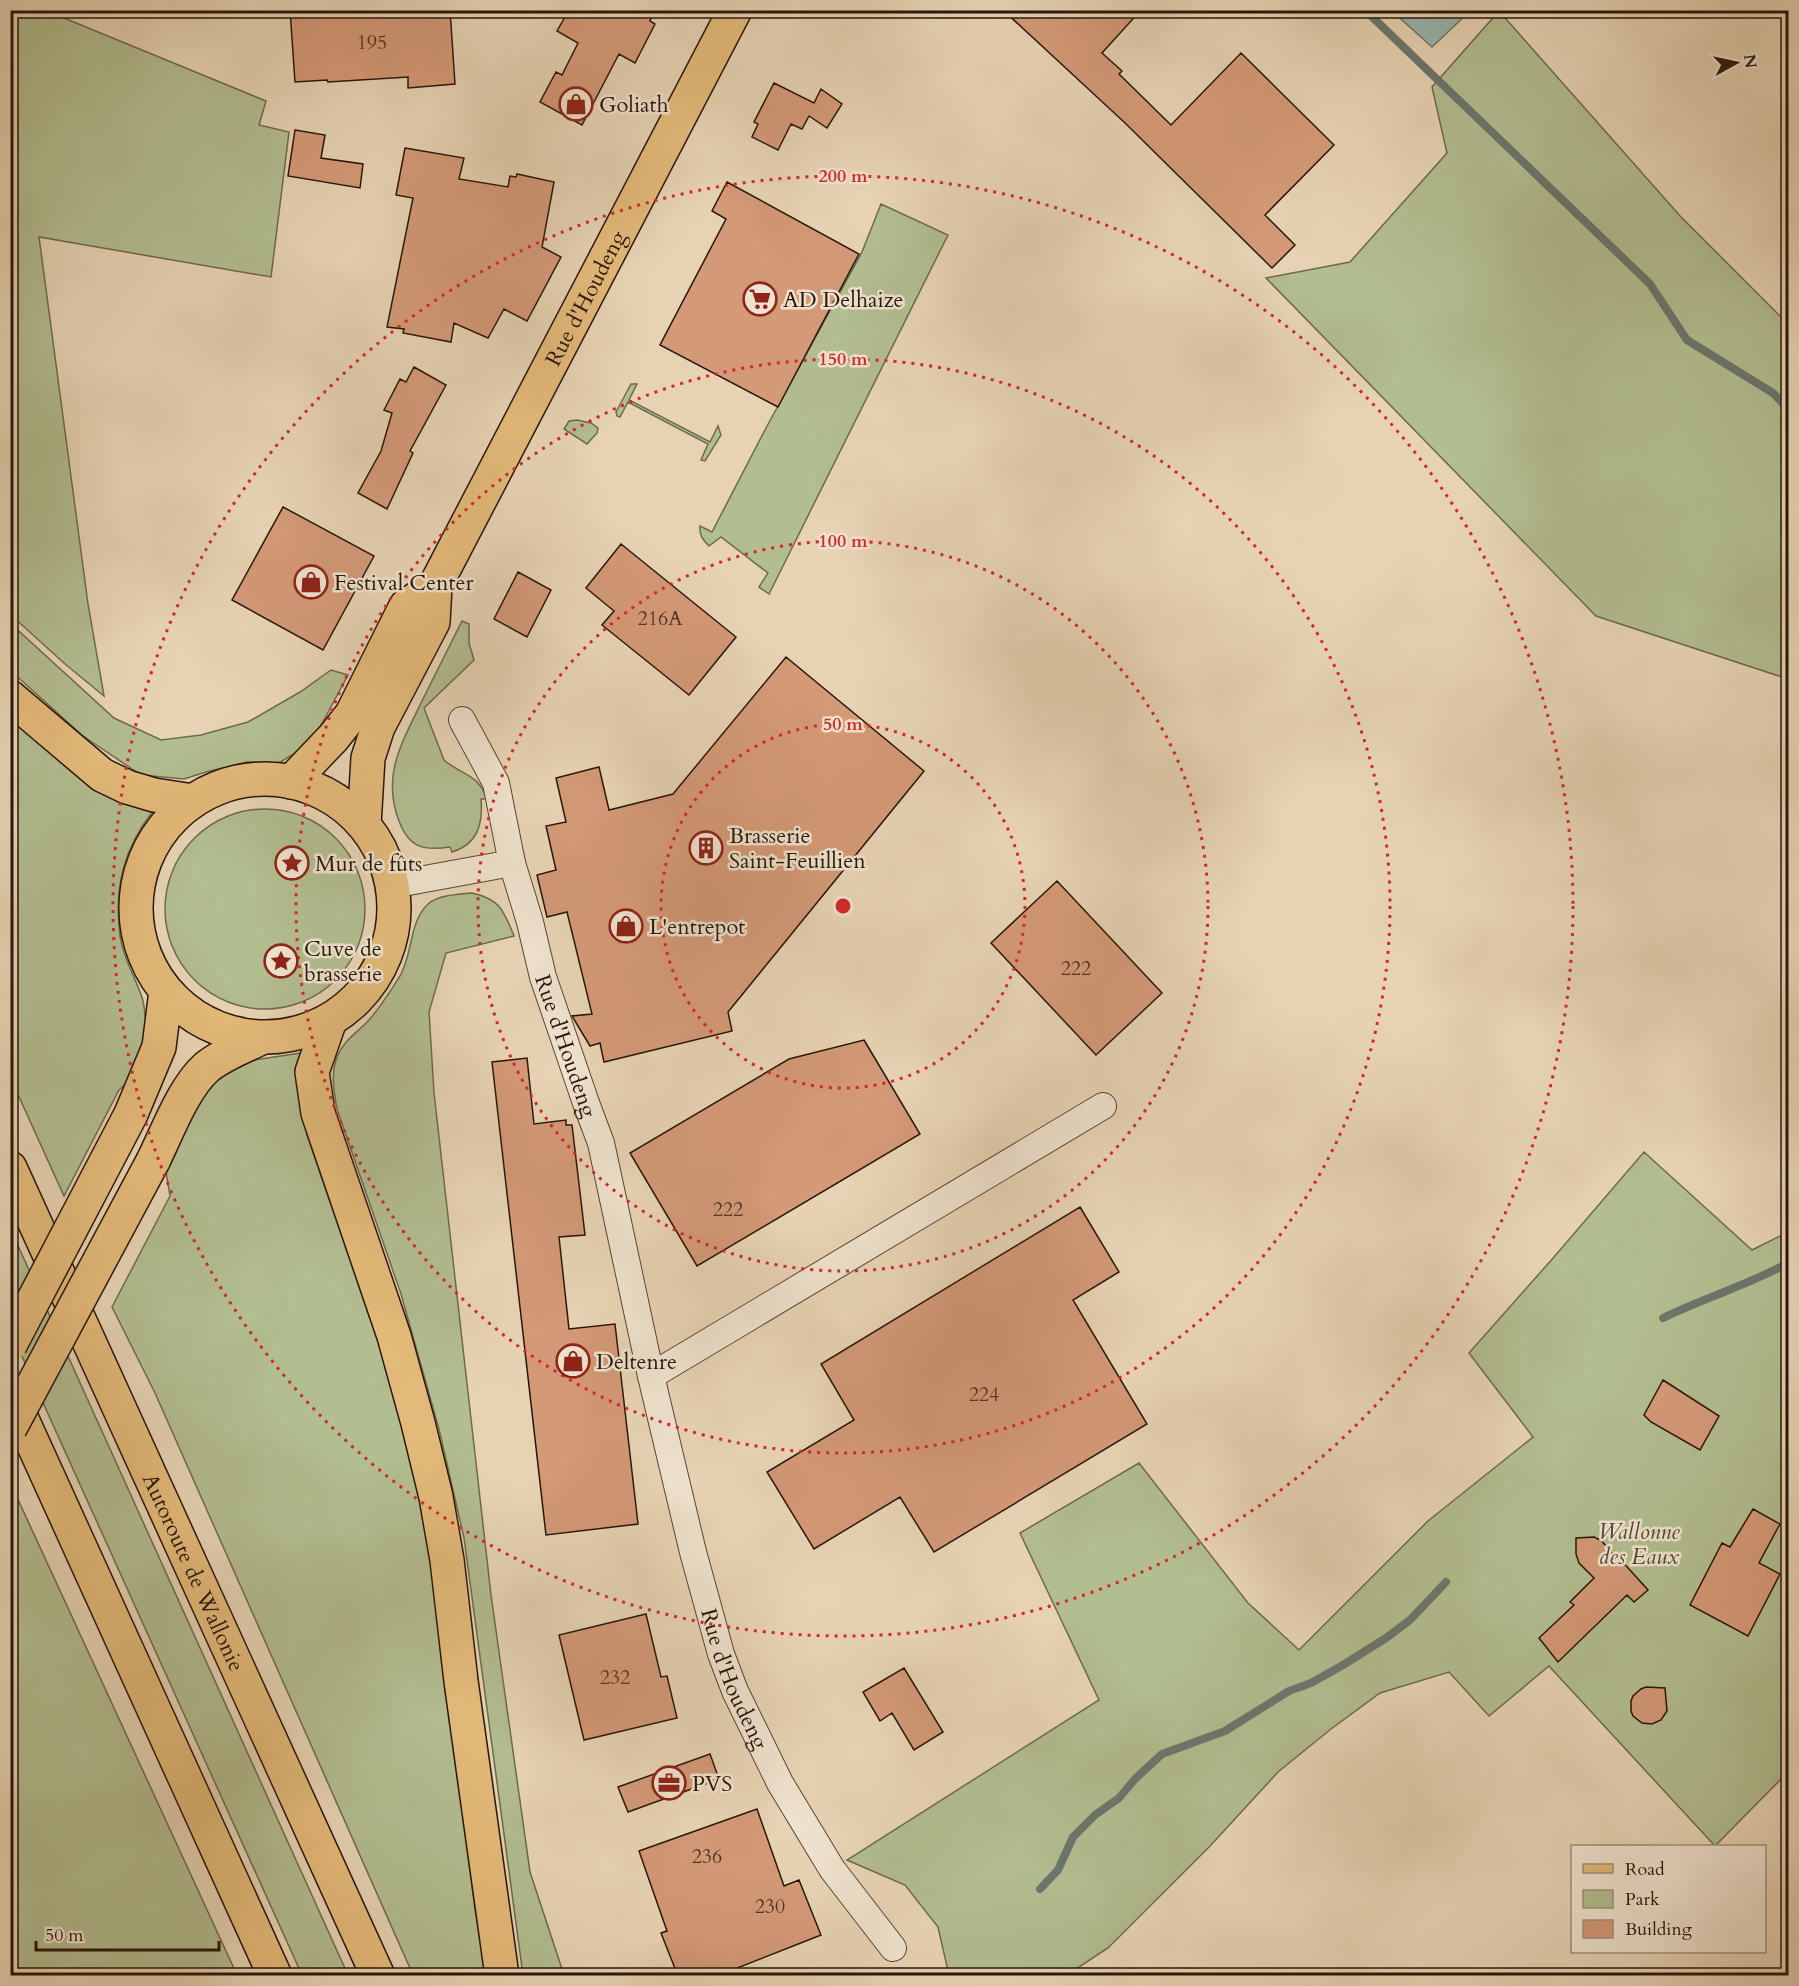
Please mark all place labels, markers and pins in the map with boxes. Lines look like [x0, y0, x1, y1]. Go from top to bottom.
shop icon: Goliath [558, 86, 594, 122]
place label: Goliath [599, 90, 669, 120]
supermarket icon: AD Delhaize [742, 281, 778, 317]
place label: AD Delhaize [783, 285, 903, 315]
shop icon: Festival Center [293, 564, 329, 600]
place label: Festival Center [334, 568, 474, 598]
place label: Brasserie Saint-Feuillien [729, 821, 866, 876]
building icon: Brasserie Saint-Feuillien [688, 830, 724, 866]
place icon: Mur de fûts [274, 845, 310, 881]
place label: Mur de fûts [315, 849, 422, 879]
centre of rings [833, 896, 853, 916]
shop icon: L'entrepot [608, 908, 644, 944]
place label: L'entrepot [649, 912, 745, 942]
place label: Cuve de brasserie [304, 934, 382, 989]
place icon: Cuve de brasserie [263, 943, 299, 979]
shop icon: Deltenre [555, 1343, 591, 1379]
place label: Deltenre [596, 1347, 677, 1377]
office icon: PVS [651, 1765, 687, 1801]
place label: PVS [692, 1769, 732, 1799]

